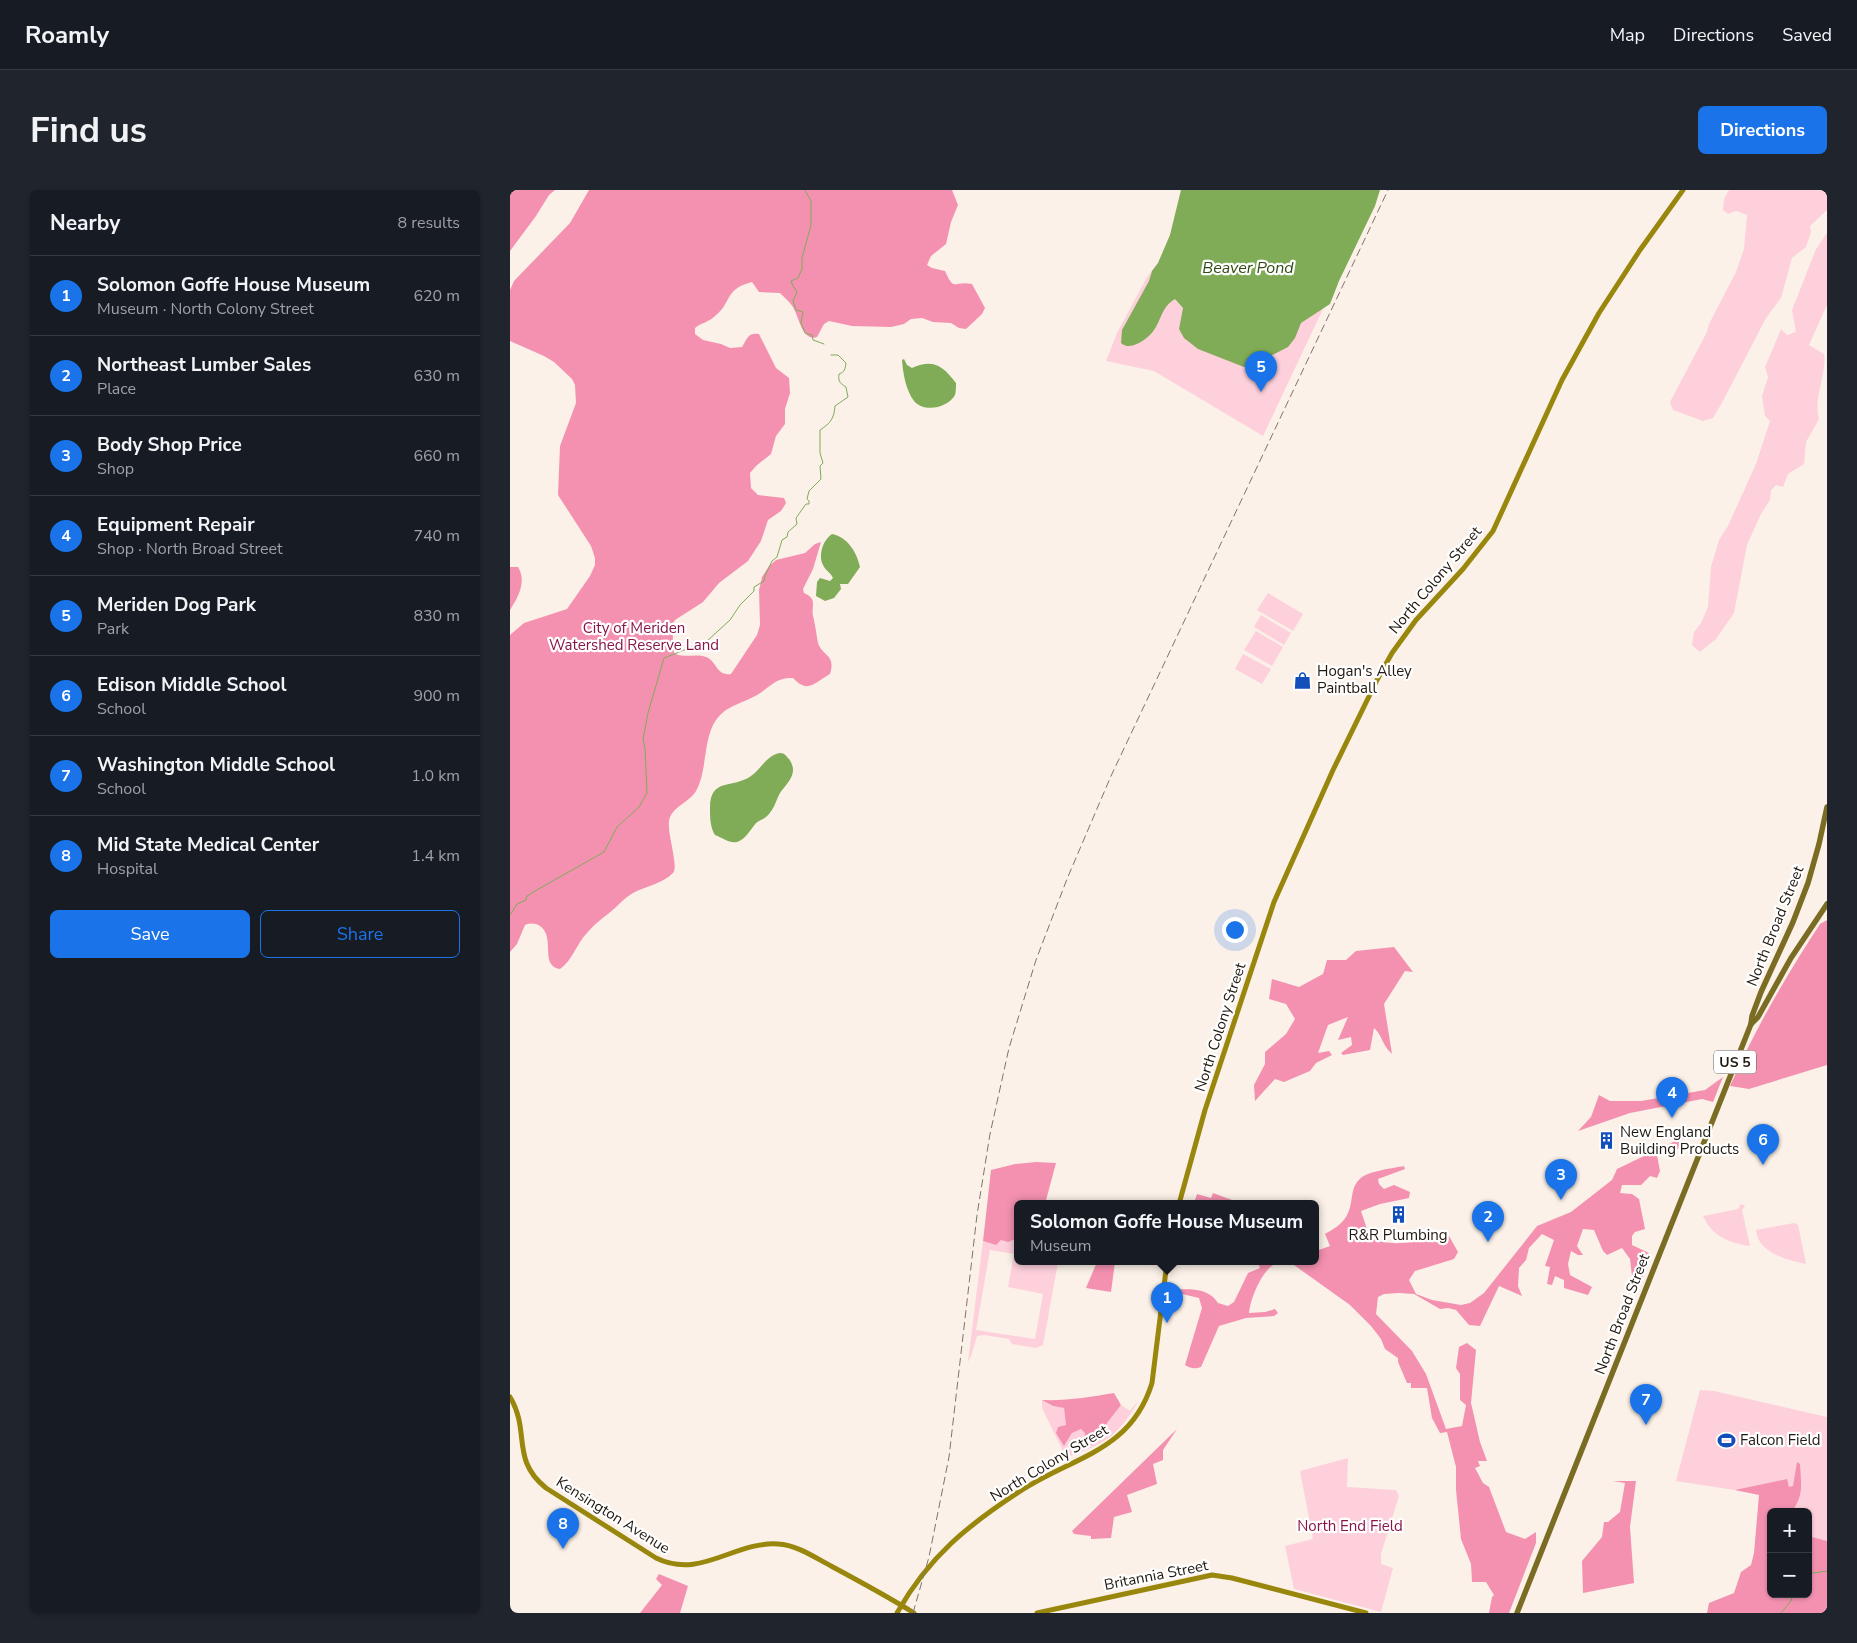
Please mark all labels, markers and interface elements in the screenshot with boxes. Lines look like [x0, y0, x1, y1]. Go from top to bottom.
text: Roamly [25, 19, 109, 51]
text: Map [1610, 23, 1645, 47]
text: Directions [1673, 23, 1754, 47]
text: Saved [1782, 23, 1832, 47]
button: Directions [1698, 106, 1827, 154]
text: Find us [30, 107, 147, 154]
text: Nearby [50, 209, 120, 237]
text: 8 results [398, 212, 460, 234]
water label: Beaver Pond [1202, 257, 1294, 279]
text: Solomon Goffe House Museum [97, 272, 370, 298]
text: 1 [61, 285, 71, 307]
text: 620 m [413, 285, 460, 307]
text: Museum · North Colony Street [97, 298, 314, 320]
pin: 5 [1245, 351, 1277, 392]
text: Northeast Lumber Sales [97, 352, 311, 378]
text: 2 [61, 365, 71, 387]
text: 630 m [413, 365, 460, 387]
text: Place [97, 378, 136, 400]
text: Body Shop Price [97, 432, 242, 458]
text: 3 [61, 445, 71, 467]
text: 660 m [413, 445, 460, 467]
text: Shop [97, 458, 134, 480]
text: Equipment Repair [97, 512, 255, 538]
street label: North Colony Street [1384, 522, 1486, 638]
text: 4 [61, 525, 71, 547]
text: 740 m [413, 525, 460, 547]
text: Shop · North Broad Street [97, 538, 283, 560]
text: Meriden Dog Park [97, 592, 256, 618]
text: 5 [61, 605, 71, 627]
text: 830 m [413, 605, 460, 627]
text: Park [97, 618, 129, 640]
park label: City of Meriden Watershed Reserve Land [549, 618, 719, 655]
place label: Hogan's Alley Paintball [1317, 661, 1412, 698]
shop icon: Hogan's Alley Paintball [1293, 670, 1313, 690]
text: Edison Middle School [97, 672, 287, 698]
text: 6 [61, 685, 71, 707]
text: 900 m [413, 685, 460, 707]
text: School [97, 698, 146, 720]
text: Washington Middle School [97, 752, 335, 778]
text: 7 [61, 765, 71, 787]
text: 1.0 km [411, 765, 460, 787]
text: School [97, 778, 146, 800]
text: Mid State Medical Center [97, 832, 319, 858]
text: 8 [61, 845, 71, 867]
text: 1.4 km [411, 845, 460, 867]
text: Hospital [97, 858, 158, 880]
street label: North Broad Street [1742, 862, 1809, 989]
button: Save [50, 910, 250, 958]
button: Share [260, 910, 460, 958]
your location [1222, 917, 1248, 943]
street label: North Colony Street [1190, 959, 1251, 1094]
road number: US 5 [1714, 1050, 1756, 1074]
pin: 4 [1656, 1077, 1688, 1118]
place label: New England Building Products [1620, 1122, 1739, 1159]
pin: 6 [1747, 1124, 1779, 1165]
building icon: New England Building Products [1596, 1131, 1616, 1151]
pin: 3 [1545, 1159, 1577, 1200]
popup [1014, 1200, 1319, 1265]
pin: 2 [1472, 1201, 1504, 1242]
building icon: R&R Plumbing [1388, 1204, 1408, 1224]
text: Solomon Goffe House Museum [1030, 1209, 1303, 1235]
place label: R&R Plumbing [1348, 1225, 1448, 1245]
text: Museum [1030, 1235, 1091, 1257]
street label: North Broad Street [1590, 1250, 1655, 1377]
pin: 1 [1151, 1282, 1183, 1323]
pin: 7 [1630, 1384, 1662, 1425]
street label: North Colony Street [986, 1419, 1112, 1506]
sports icon: Falcon Field [1716, 1430, 1736, 1450]
place label: Falcon Field [1740, 1430, 1821, 1450]
street label: Kensington Avenue [552, 1472, 674, 1558]
pin: 8 [547, 1508, 579, 1549]
map controls [1767, 1508, 1812, 1598]
button: + [1767, 1508, 1812, 1553]
park label: North End Field [1297, 1516, 1403, 1536]
button: − [1767, 1553, 1812, 1598]
street label: Britannia Street [1102, 1555, 1210, 1595]

